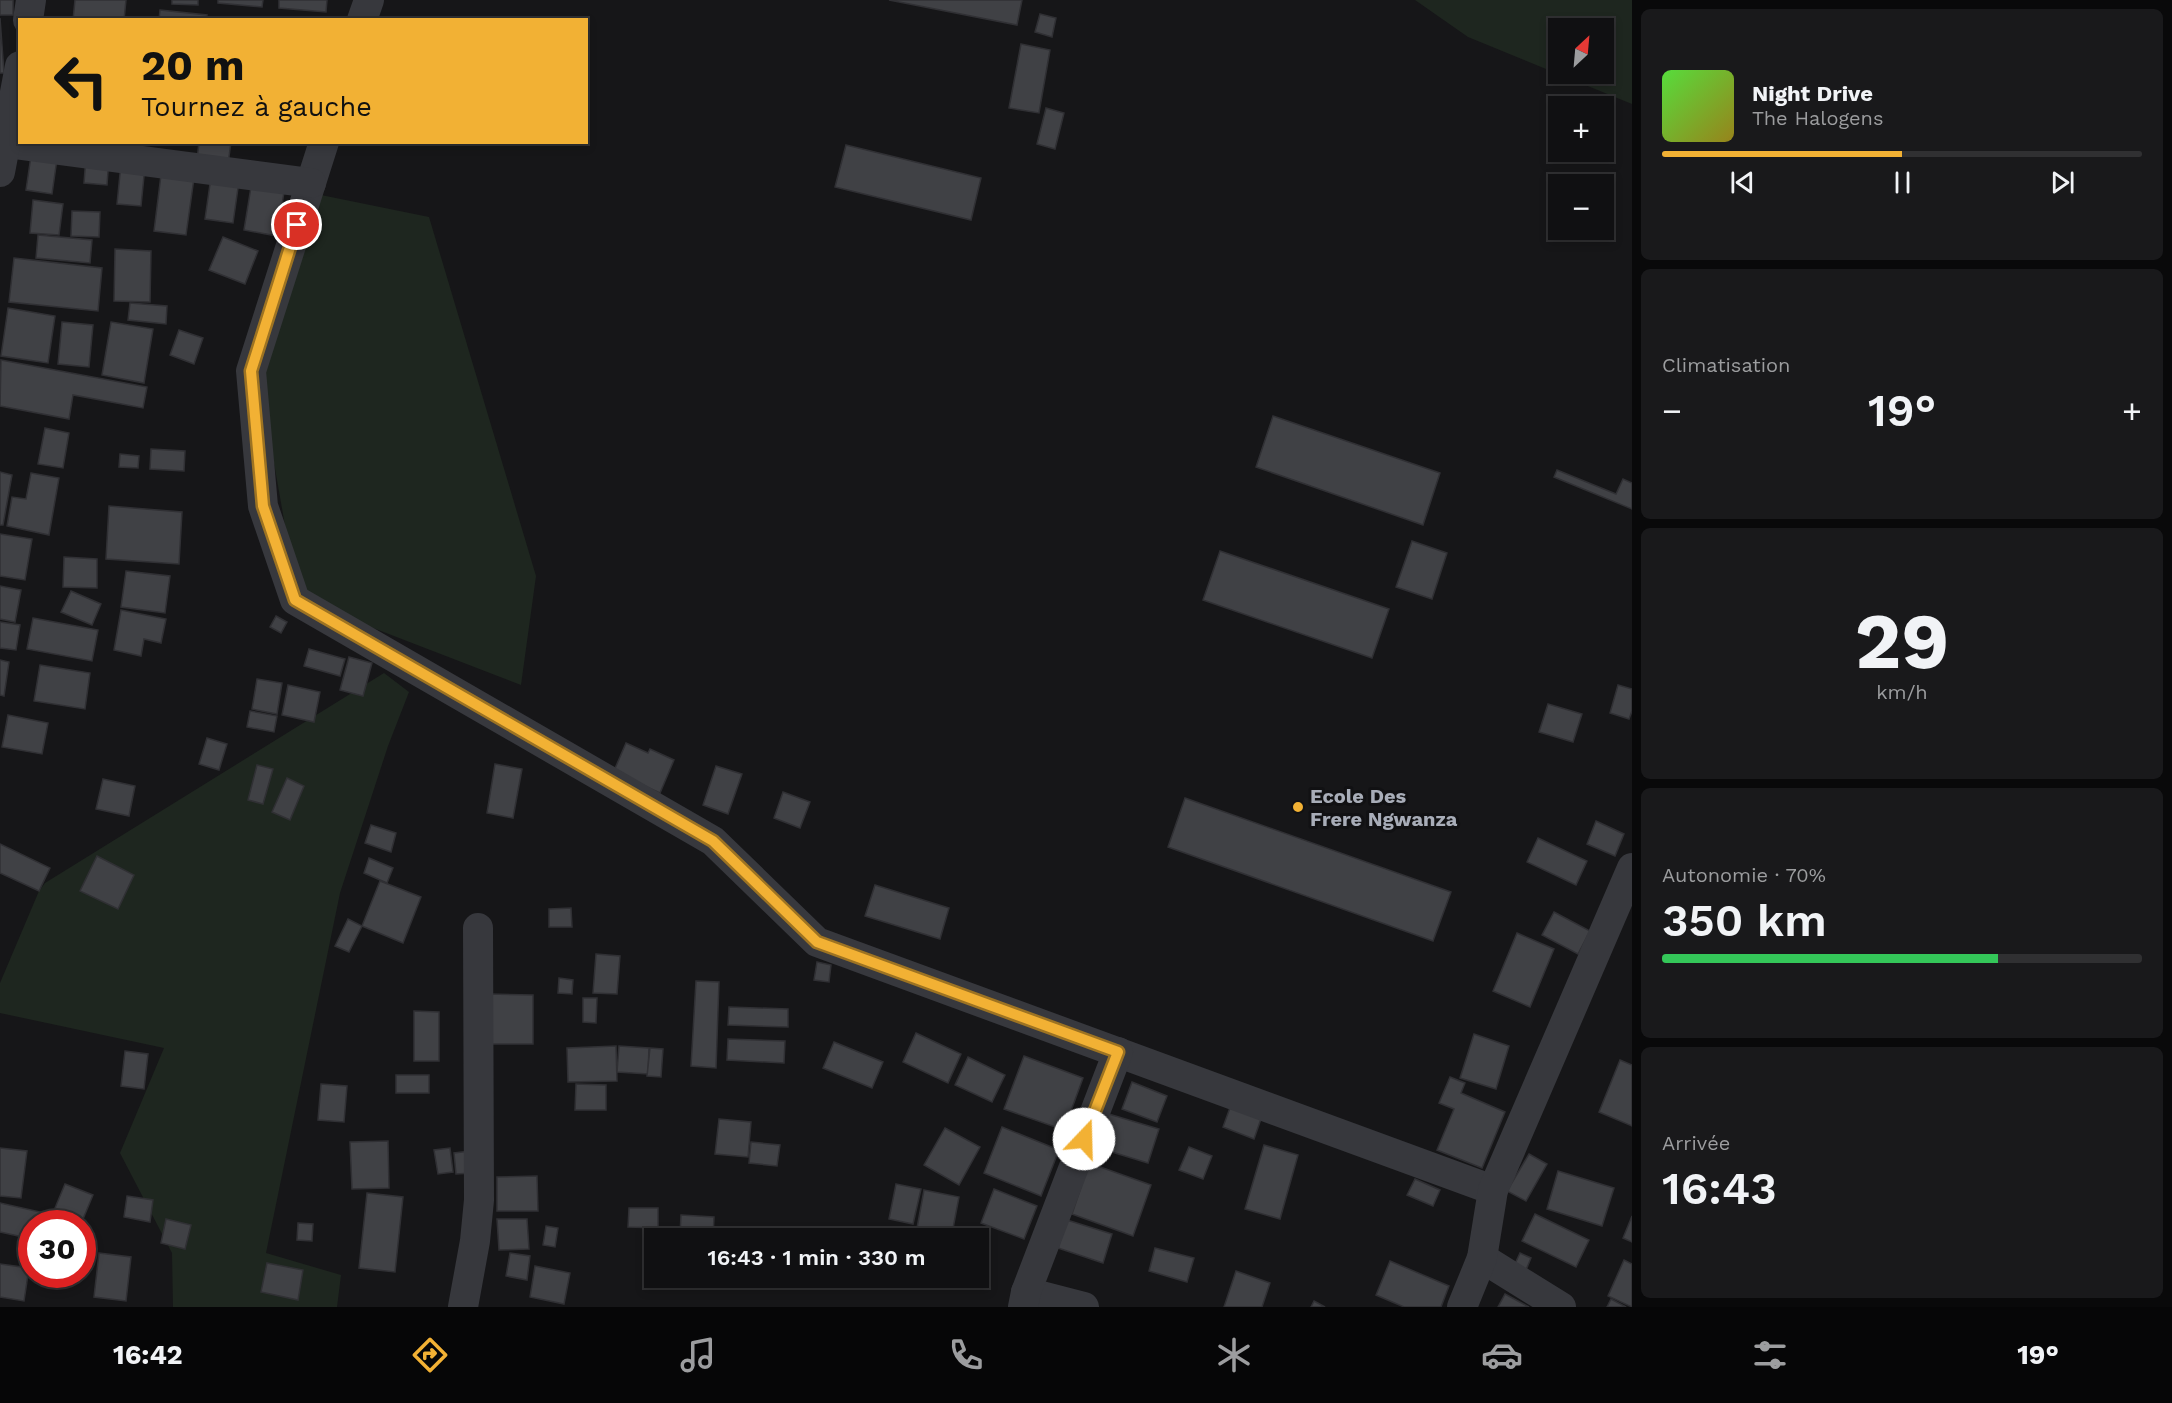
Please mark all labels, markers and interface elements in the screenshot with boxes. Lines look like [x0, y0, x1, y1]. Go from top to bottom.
north arrow [1548, 18, 1614, 84]
map controls [1548, 18, 1614, 240]
text: 20 m [141, 41, 245, 90]
icon: left [42, 42, 120, 120]
text: Night Drive [1752, 81, 1873, 106]
text: Tournez à gauche [141, 91, 372, 123]
button: + [1548, 96, 1614, 162]
text: The Halogens [1752, 106, 1884, 130]
icon: previous [1726, 166, 1759, 199]
icon: pause [1886, 166, 1919, 199]
icon: next [2046, 166, 2079, 199]
button: − [1548, 174, 1614, 240]
pin [271, 199, 322, 250]
icon: arrive [280, 208, 313, 241]
text: Climatisation [1662, 353, 1790, 377]
text: 19° [1868, 384, 1936, 437]
text: − [1662, 391, 1682, 430]
text: + [2122, 391, 2142, 430]
text: 29 [1855, 595, 1949, 687]
text: km/h [1876, 680, 1928, 704]
place label: Ecole Des Frere Ngwanza [1310, 784, 1458, 831]
marker: Ecole Des Frere Ngwanza [1291, 800, 1305, 814]
text: Autonomie · 70% [1662, 863, 1826, 887]
text: 350 km [1662, 894, 1827, 947]
position arrow [1052, 1107, 1116, 1171]
text: Arrivée [1662, 1131, 1730, 1155]
text: 16:43 [1662, 1162, 1777, 1215]
speed limit sign: 30 [18, 1210, 96, 1288]
text: 16:43 · 1 min · 330 m [708, 1245, 925, 1270]
icon: directions [409, 1334, 451, 1376]
icon: music [677, 1334, 719, 1376]
icon: phone [945, 1334, 987, 1376]
icon: climate [1213, 1334, 1255, 1376]
icon: car [1481, 1334, 1523, 1376]
icon: filters [1749, 1334, 1791, 1376]
text: 16:42 [113, 1339, 183, 1371]
text: 19° [2017, 1339, 2059, 1371]

